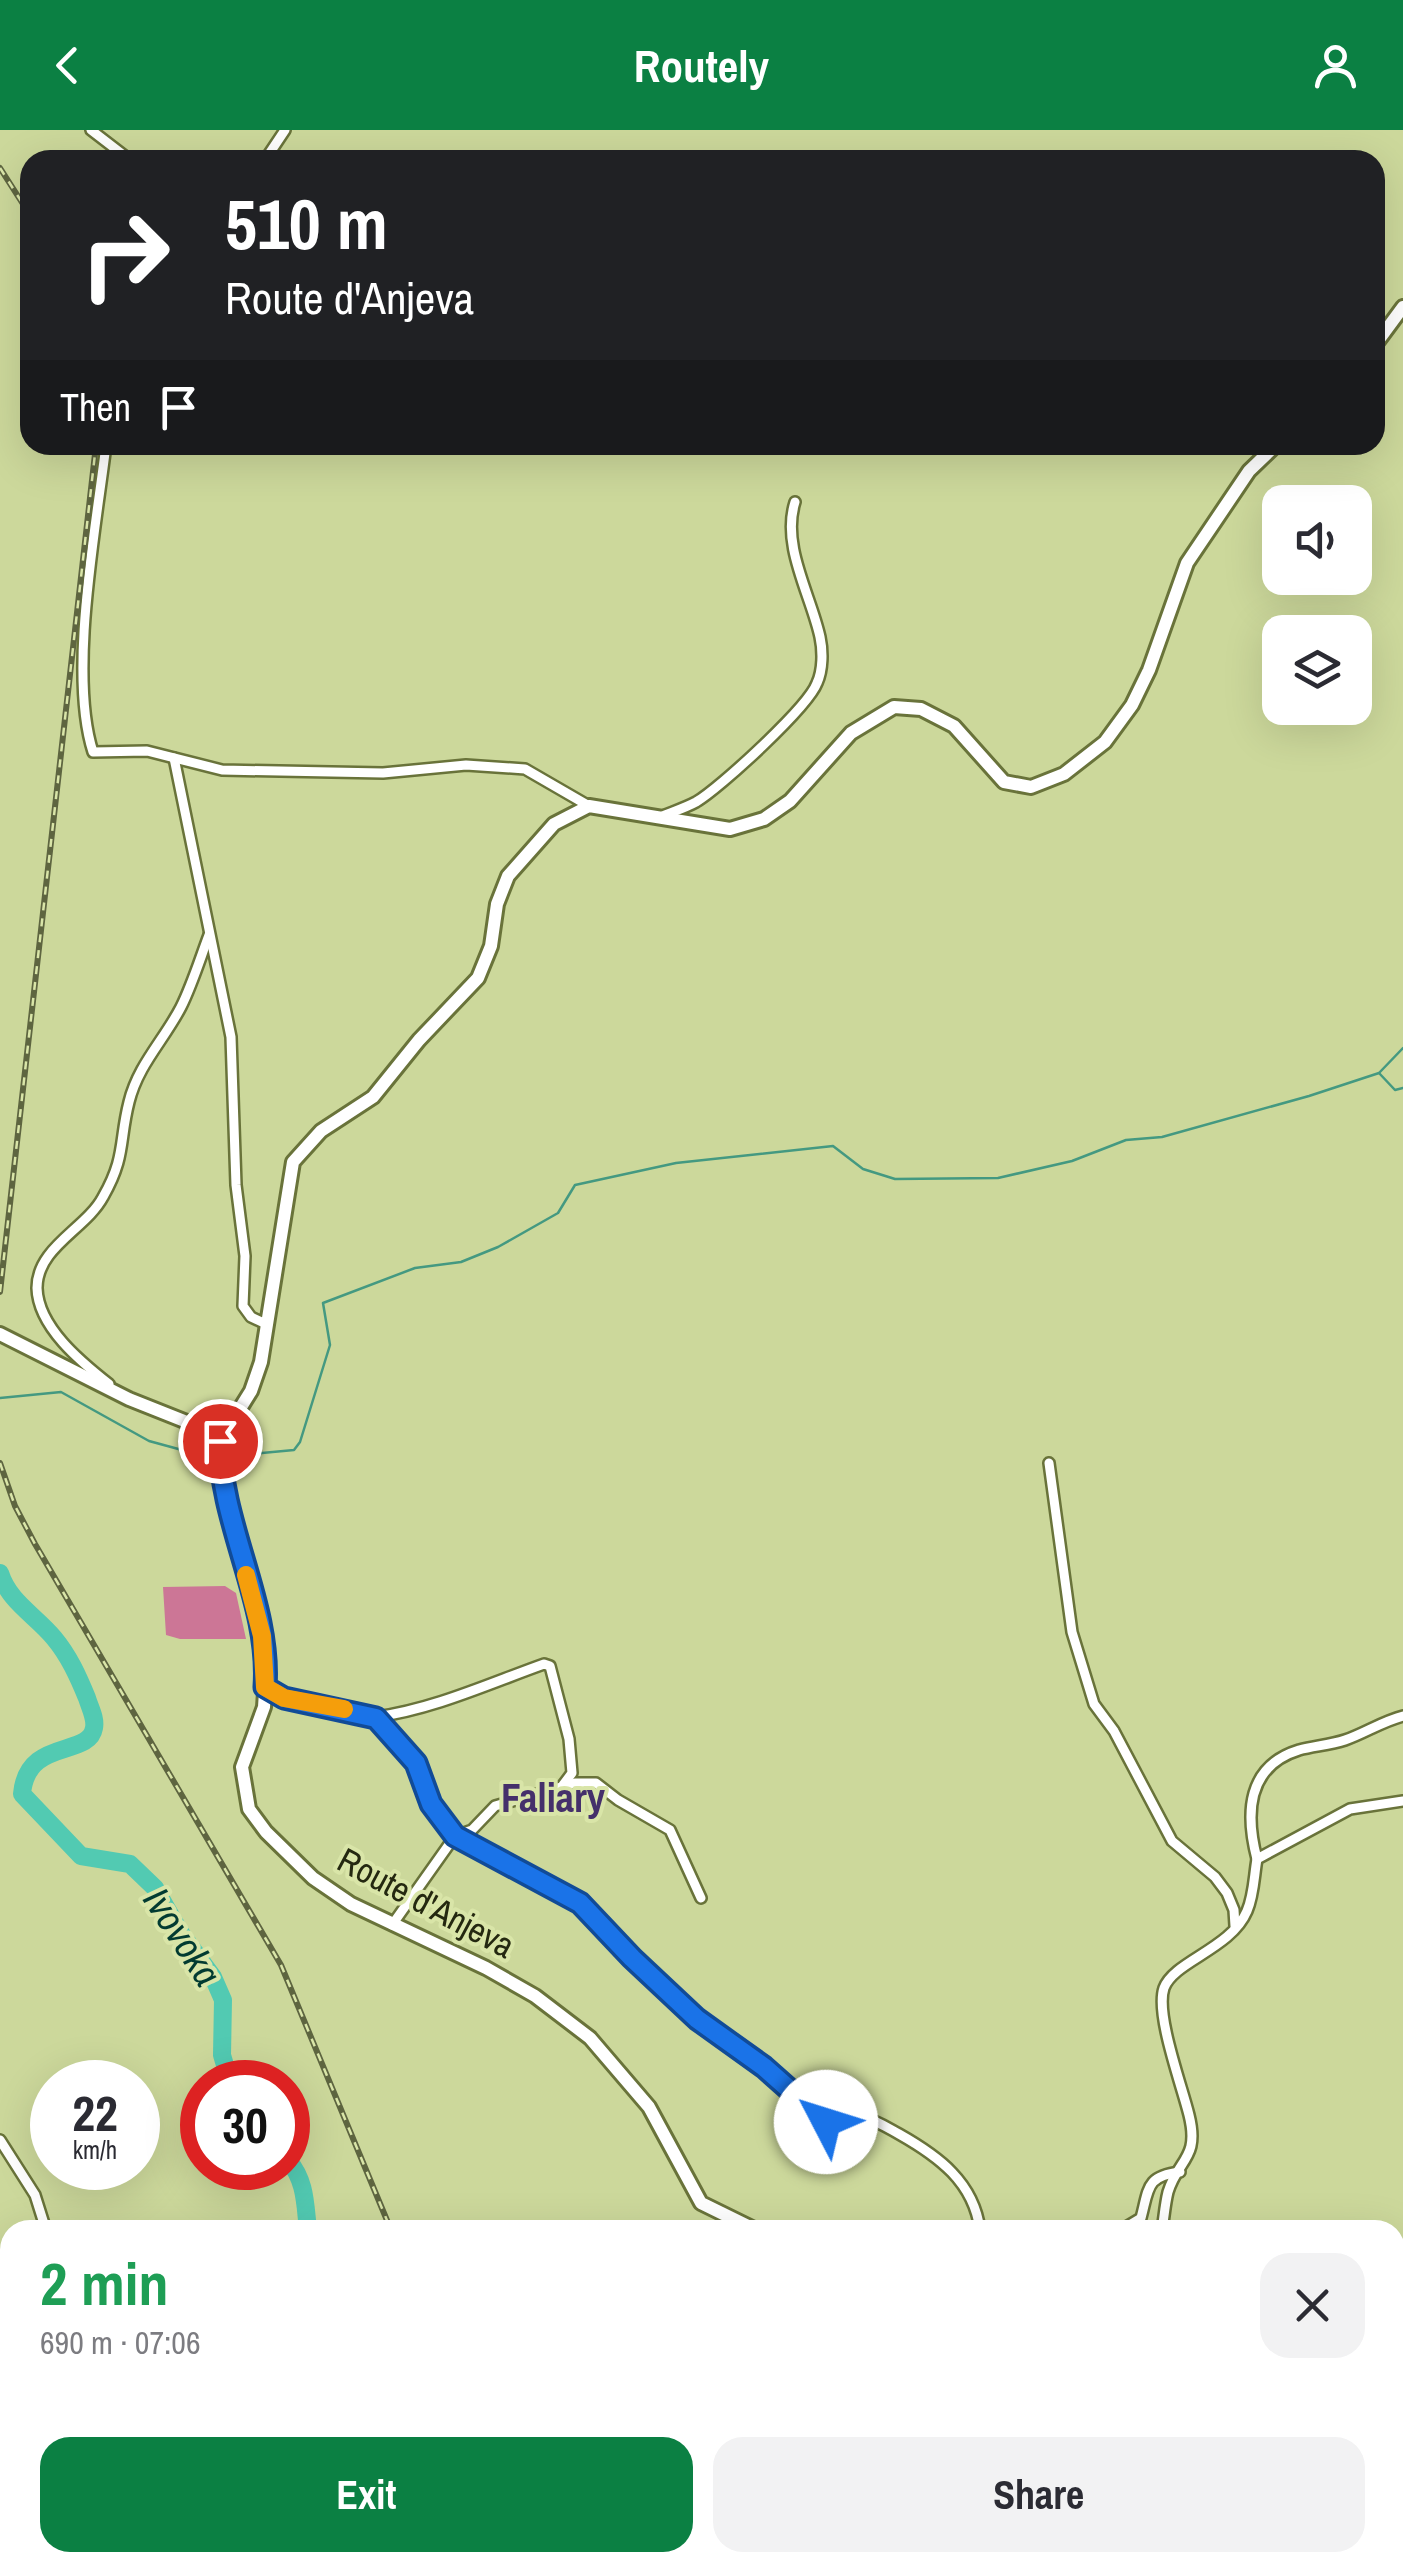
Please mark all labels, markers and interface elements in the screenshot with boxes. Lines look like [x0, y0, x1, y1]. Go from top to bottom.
text: Routely [634, 35, 769, 96]
icon: back [40, 38, 95, 93]
icon: person [1308, 38, 1363, 93]
text: 510 m [225, 177, 388, 271]
icon: right [60, 190, 190, 320]
text: Route d'Anjeva [225, 267, 474, 328]
icon: arrive [151, 380, 206, 435]
text: Then [60, 382, 131, 433]
map controls [1262, 485, 1372, 725]
button: sound [1262, 485, 1372, 595]
button: layers [1262, 615, 1372, 725]
pin [178, 1399, 263, 1484]
icon: arrive [193, 1414, 248, 1469]
district label: Faliary [501, 1771, 606, 1824]
street label: Route d'Anjeva [330, 1836, 523, 1969]
water label: Ivovoka [132, 1878, 233, 1996]
speed limit sign: 30 [180, 2060, 310, 2190]
position arrow [774, 2070, 878, 2174]
text: 22 [72, 2079, 118, 2147]
text: km/h [73, 2133, 117, 2167]
text: 2 min [40, 2243, 169, 2324]
button: close [1260, 2253, 1365, 2358]
text: 690 m · 07:06 [40, 2321, 200, 2364]
button: Exit [40, 2437, 693, 2552]
button: Share [713, 2437, 1365, 2552]

